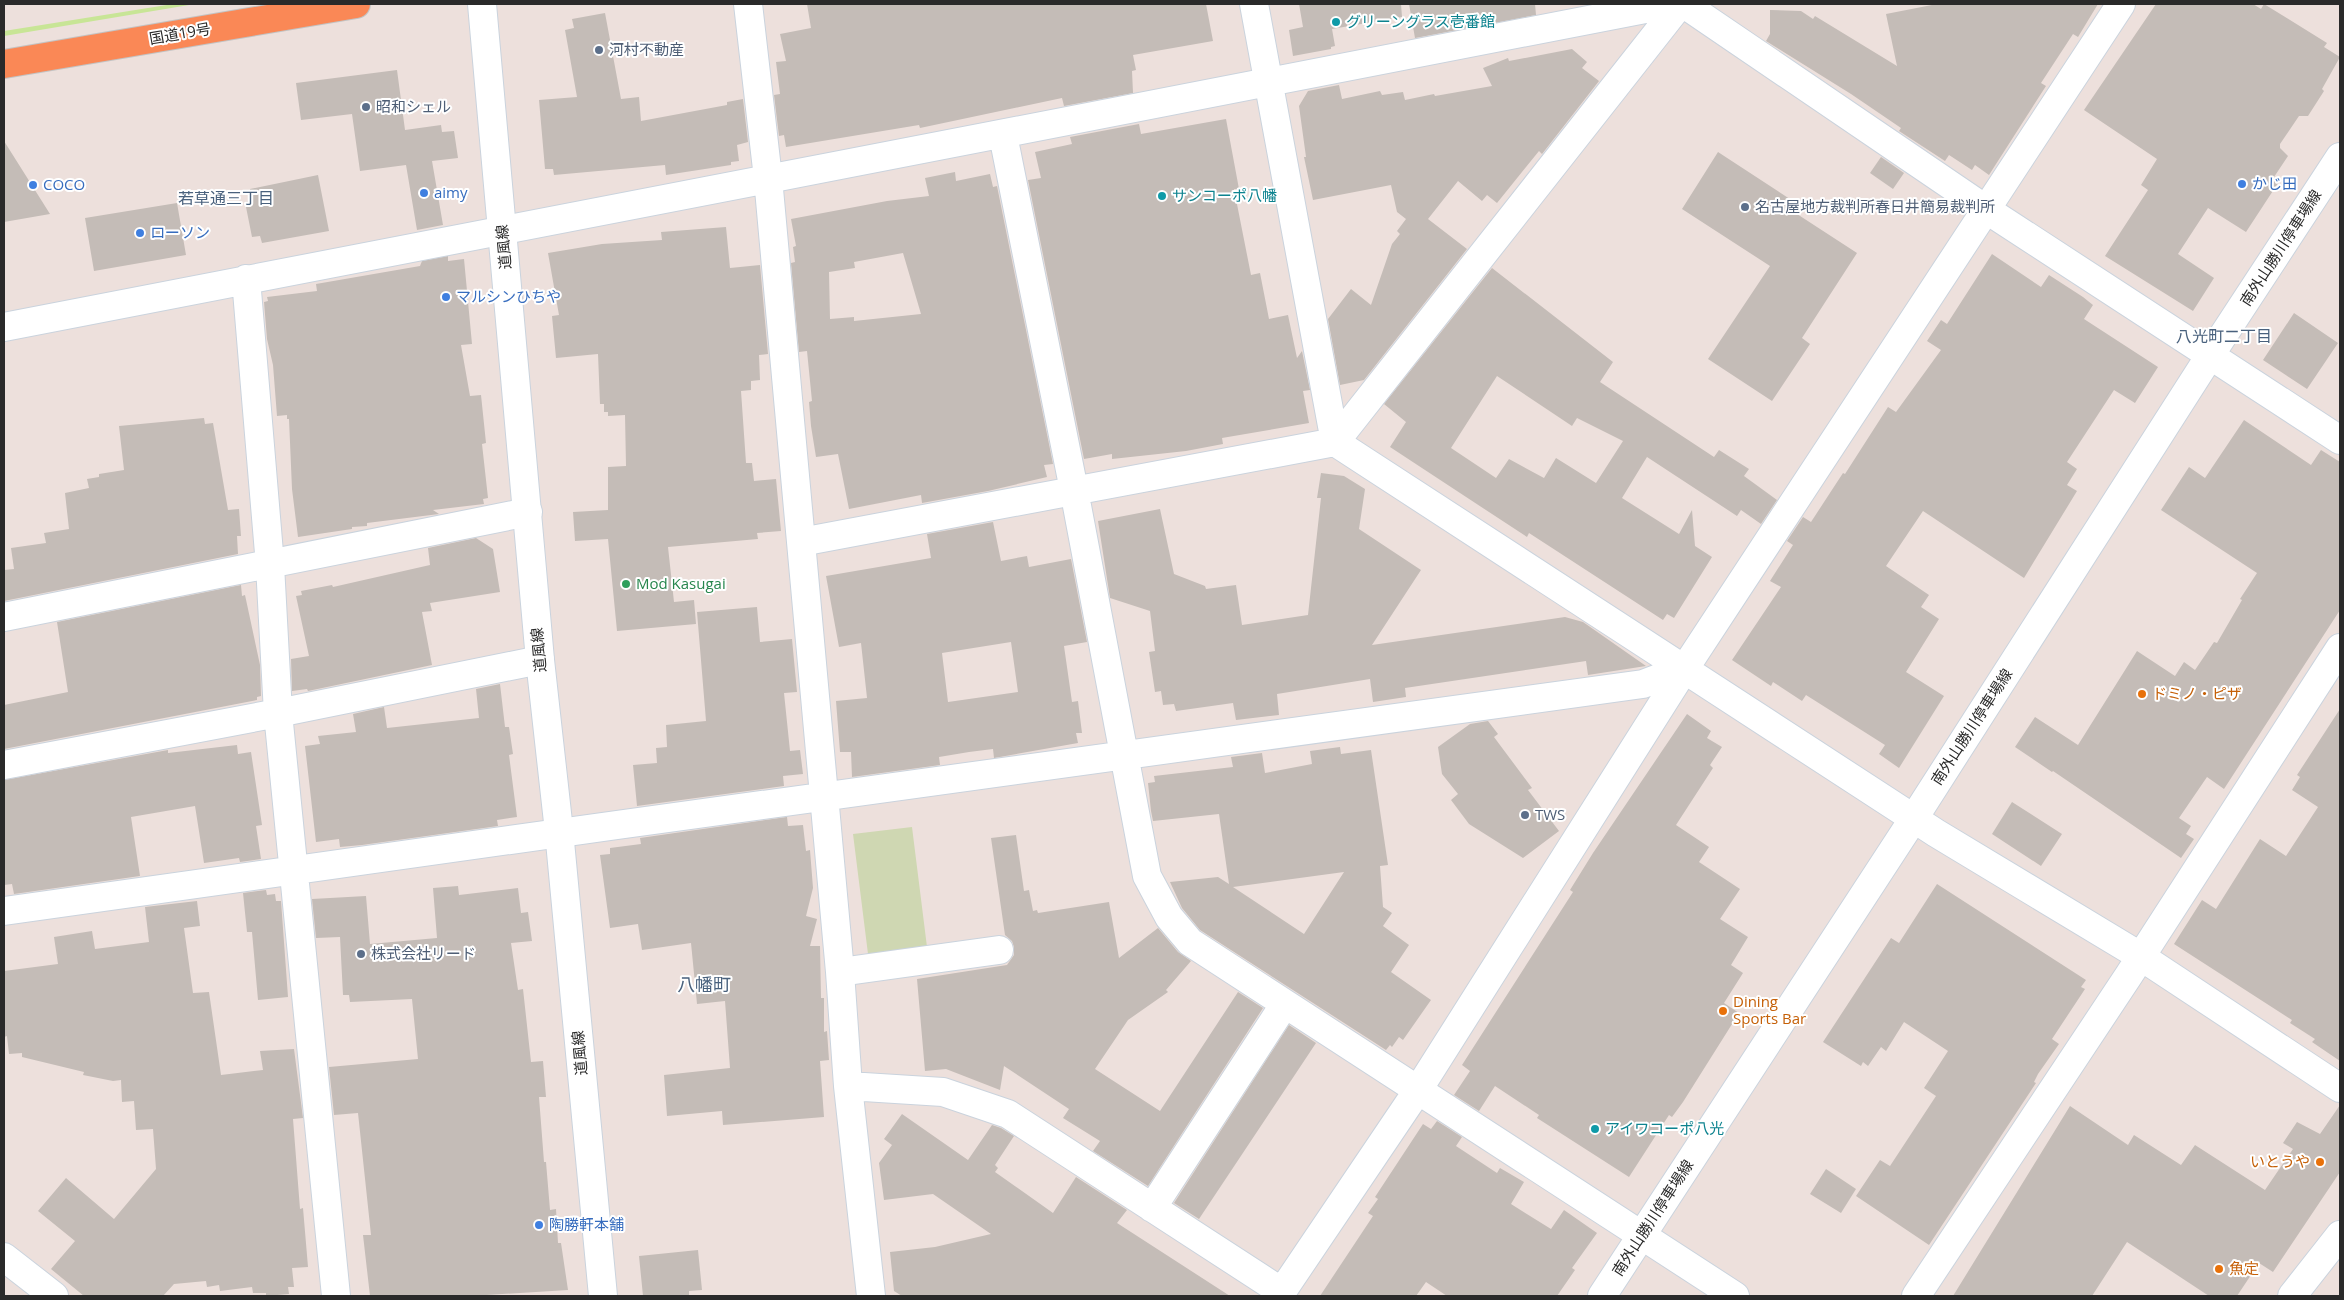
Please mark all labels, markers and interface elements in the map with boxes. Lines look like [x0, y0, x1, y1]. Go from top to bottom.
place label: グリーングラス壱番館 [1346, 11, 1495, 31]
marker: グリーングラス壱番館 [1330, 16, 1342, 28]
street label: 国道19号 [147, 18, 212, 48]
place label: 河村不動産 [609, 39, 684, 59]
marker: 河村不動産 [593, 44, 605, 56]
place label: 昭和シェル [376, 96, 451, 116]
marker: 昭和シェル [360, 101, 372, 113]
place label: かじ田 [2252, 173, 2297, 193]
place label: COCO [43, 174, 85, 194]
marker: かじ田 [2236, 178, 2248, 190]
marker: COCO [27, 179, 39, 191]
place label: aimy [434, 182, 468, 202]
place label: サンコーポ八幡 [1172, 185, 1277, 205]
street label: 南外山勝川停車場線 [2235, 185, 2325, 310]
district label: 若草通三丁目 [178, 187, 274, 209]
marker: aimy [418, 187, 430, 199]
marker: サンコーポ八幡 [1156, 190, 1168, 202]
place label: 名古屋地方裁判所春日井簡易裁判所 [1755, 196, 1995, 216]
marker: 名古屋地方裁判所春日井簡易裁判所 [1739, 201, 1751, 213]
place label: ローソン [150, 222, 210, 242]
street label: 道風線 [491, 224, 515, 270]
marker: ローソン [134, 227, 146, 239]
place label: マルシンひちや [456, 286, 561, 306]
marker: マルシンひちや [440, 291, 452, 303]
district label: 八光町二丁目 [2176, 325, 2272, 347]
place label: Mod Kasugai [636, 573, 726, 593]
marker: Mod Kasugai [620, 578, 632, 590]
street label: 道風線 [526, 627, 550, 673]
street label: 南外山勝川停車場線 [1926, 664, 2016, 789]
place label: ドミノ・ピザ [2152, 683, 2242, 703]
marker: ドミノ・ピザ [2136, 688, 2148, 700]
place label: TWS [1535, 804, 1565, 824]
marker: TWS [1519, 809, 1531, 821]
place label: 株式会社リード [371, 943, 476, 963]
marker: 株式会社リード [355, 948, 367, 960]
district label: 八幡町 [677, 972, 731, 996]
place label: Dining Sports Bar [1733, 991, 1806, 1028]
marker: Dining Sports Bar [1717, 1005, 1729, 1017]
street label: 道風線 [567, 1030, 591, 1076]
place label: アイワコーポ八光 [1605, 1118, 1724, 1138]
marker: アイワコーポ八光 [1589, 1123, 1601, 1135]
place label: いとうや [2250, 1151, 2310, 1171]
street label: 南外山勝川停車場線 [1607, 1155, 1697, 1280]
marker: いとうや [2314, 1156, 2326, 1168]
place label: 陶勝軒本舗 [549, 1214, 624, 1234]
marker: 陶勝軒本舗 [533, 1219, 545, 1231]
place label: 魚定 [2229, 1258, 2259, 1278]
marker: 魚定 [2213, 1263, 2225, 1275]

